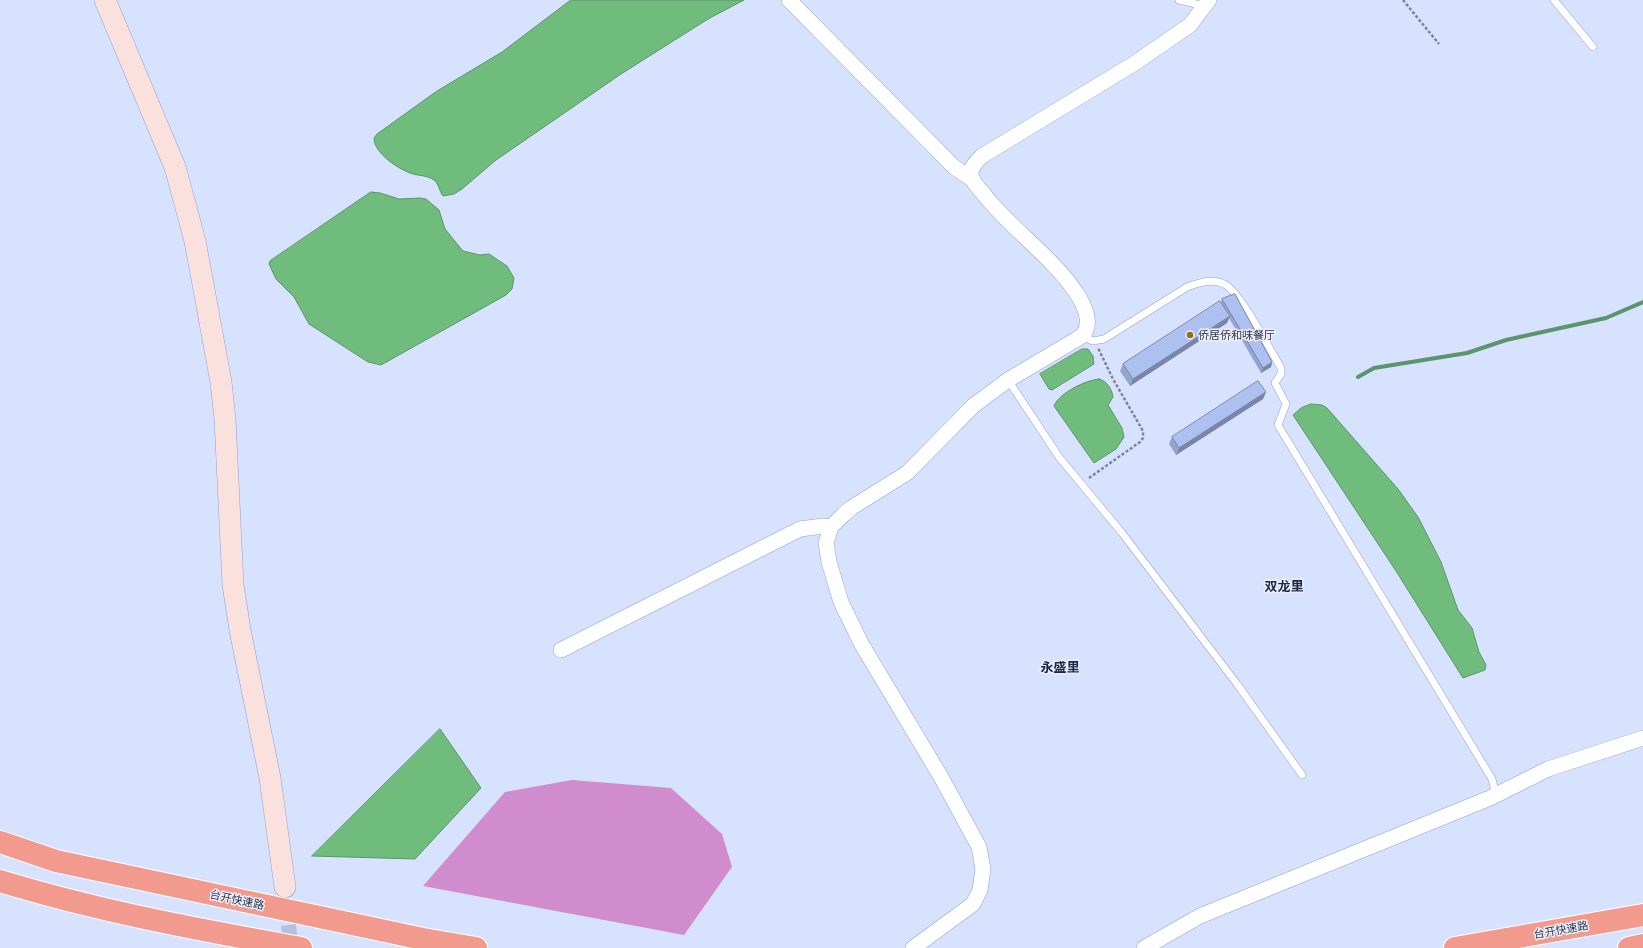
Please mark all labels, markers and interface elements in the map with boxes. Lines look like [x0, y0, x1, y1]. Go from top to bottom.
place label: 侨居侨和味餐厅 [1198, 328, 1275, 342]
marker: 侨居侨和味餐厅 [1185, 330, 1195, 340]
district label: 双龙里 [1265, 579, 1303, 595]
district label: 永盛里 [1041, 660, 1079, 676]
street label: 台开快速路 [209, 888, 265, 912]
street label: 台开快速路 [1533, 919, 1589, 941]

